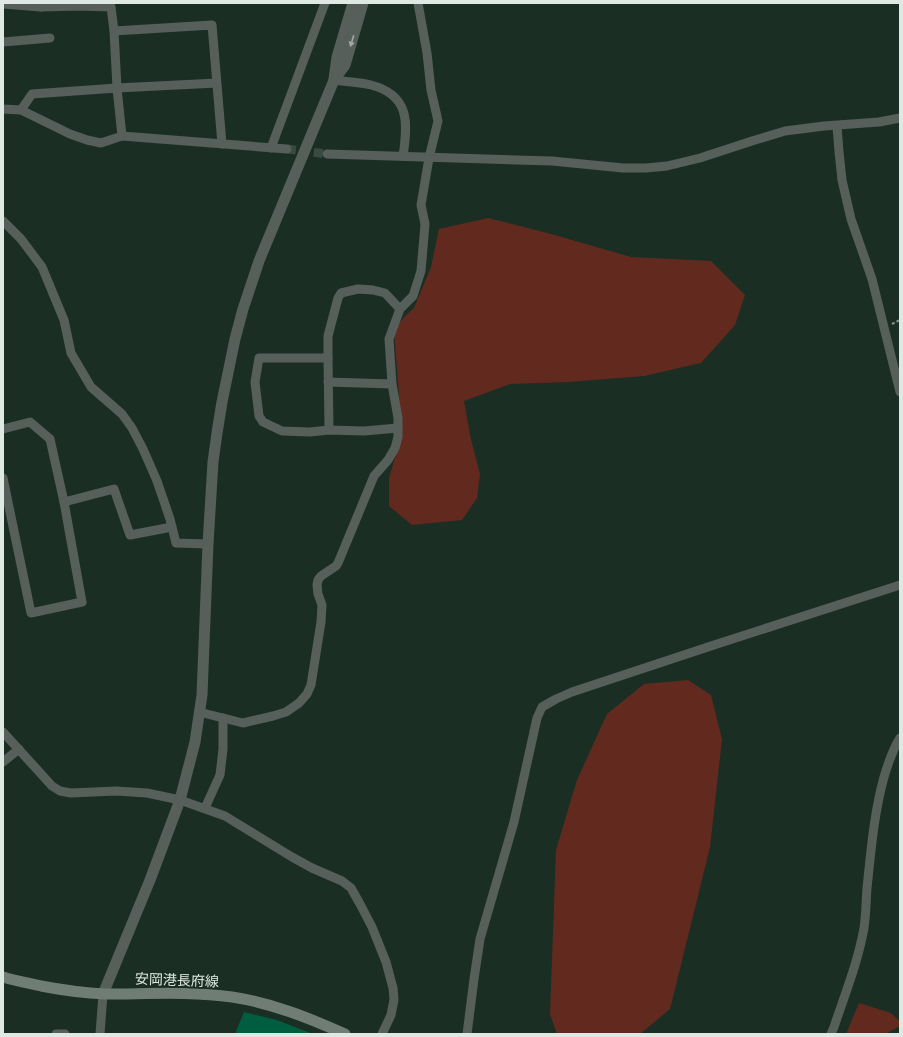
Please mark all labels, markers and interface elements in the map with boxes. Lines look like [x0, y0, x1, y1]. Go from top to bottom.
one-way arrow [349, 35, 355, 47]
street label: 安岡港長府線 [135, 970, 219, 989]

